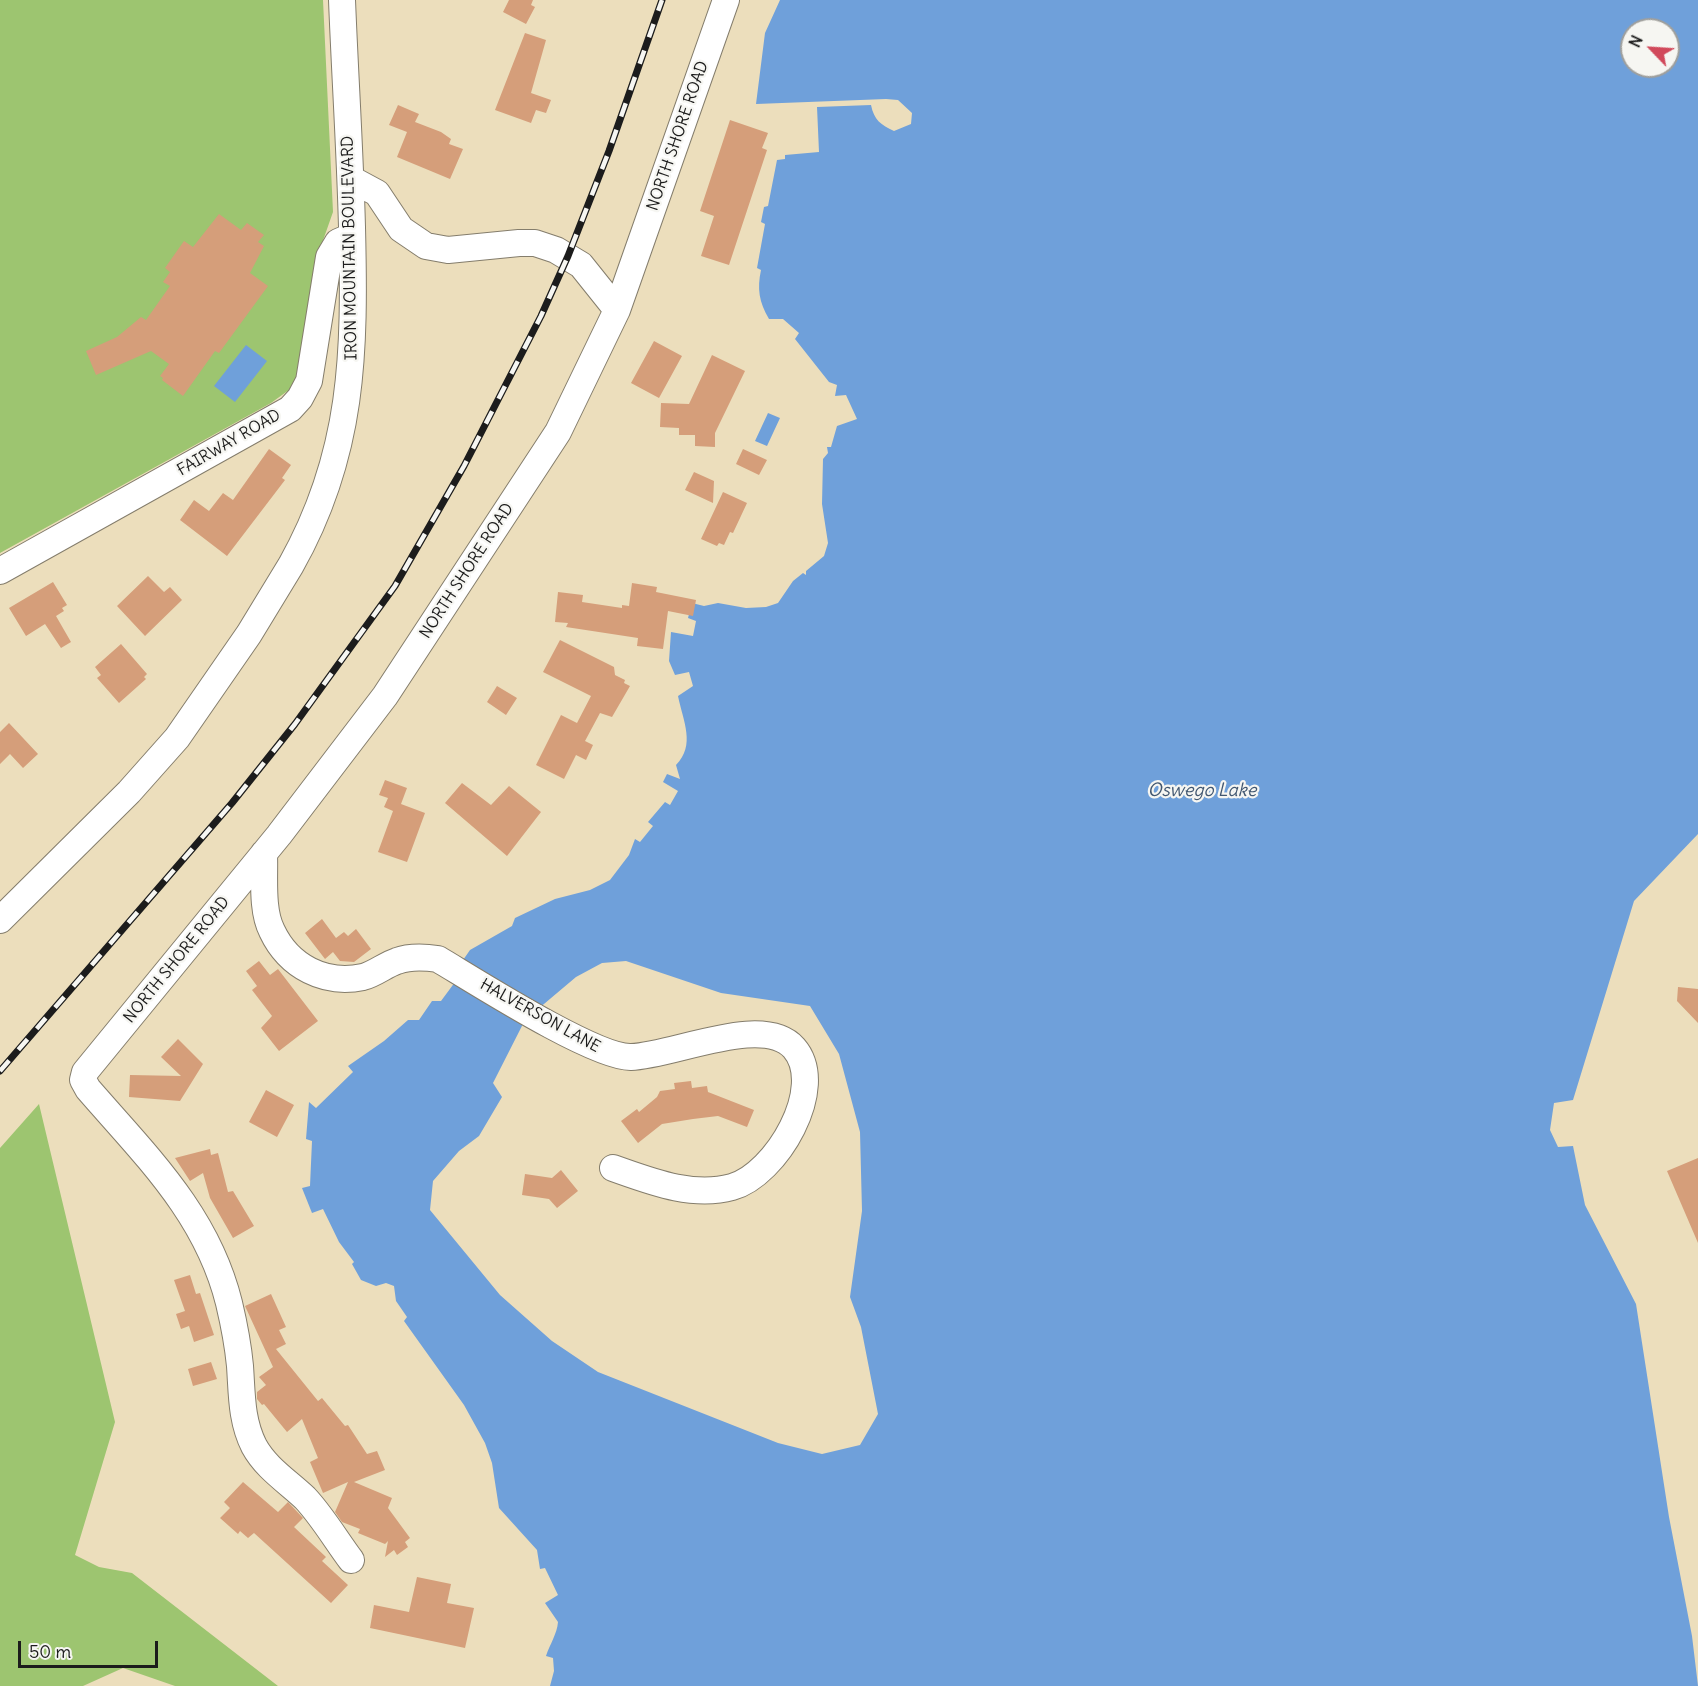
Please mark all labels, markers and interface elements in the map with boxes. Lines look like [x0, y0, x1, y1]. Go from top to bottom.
north arrow [1620, 18, 1680, 78]
text: N [1624, 32, 1647, 50]
street label: NORTH SHORE ROAD [643, 59, 713, 213]
street label: IRON MOUNTAIN BOULEVARD [338, 135, 362, 361]
street label: FAIRWAY ROAD [174, 406, 284, 480]
street label: NORTH SHORE ROAD [416, 500, 518, 642]
water label: Oswego Lake [1147, 780, 1257, 802]
street label: NORTH SHORE ROAD [120, 893, 234, 1027]
street label: HALVERSON LANE [477, 975, 603, 1057]
scale bar [21, 1629, 160, 1667]
text: 50 m [29, 1640, 71, 1663]

